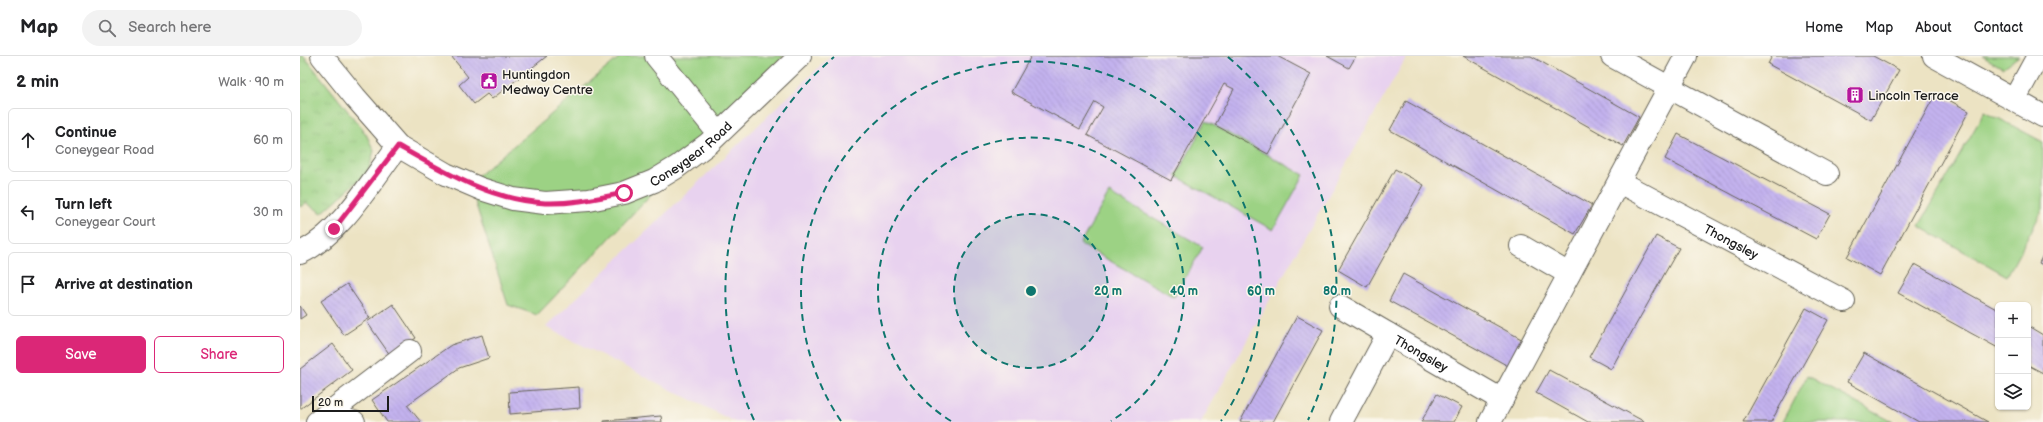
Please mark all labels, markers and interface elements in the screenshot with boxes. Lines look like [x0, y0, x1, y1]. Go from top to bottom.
search box [82, 10, 362, 46]
text: Map [20, 16, 58, 39]
icon: search [96, 17, 118, 39]
text: Search here [128, 18, 211, 37]
text: Home [1805, 19, 1843, 36]
text: Map [1865, 19, 1893, 36]
text: About [1915, 19, 1952, 36]
text: Contact [1974, 19, 2023, 36]
place label: Huntingdon Medway Centre [502, 67, 593, 98]
public building icon: Huntingdon Medway Centre [479, 71, 499, 91]
text: 2 min [16, 72, 59, 92]
text: Walk · 90 m [218, 74, 284, 90]
building icon: Lincoln Terrace [1845, 85, 1865, 105]
place label: Lincoln Terrace [1868, 88, 1959, 104]
street label: Coneygear Road [647, 118, 736, 191]
text: Continue [55, 123, 117, 142]
icon: ahead [17, 129, 39, 151]
text: 60 m [253, 132, 283, 148]
text: Coneygear Road [55, 142, 154, 158]
route start [615, 184, 633, 202]
text: Turn left [55, 195, 112, 214]
icon: left [17, 201, 39, 223]
text: 30 m [253, 204, 283, 220]
text: Coneygear Court [55, 214, 155, 230]
route end [325, 220, 343, 238]
street label: Thongsley [1701, 221, 1761, 263]
icon: arrive [17, 273, 39, 295]
text: Arrive at destination [55, 275, 193, 294]
centre of rings [1024, 284, 1038, 298]
text: 20 m [1094, 284, 1122, 299]
text: 40 m [1170, 284, 1198, 299]
text: 60 m [1247, 284, 1275, 299]
text: 80 m [1323, 284, 1351, 299]
map controls [1995, 302, 2031, 410]
button: + [1995, 302, 2031, 338]
street label: Thongsley [1391, 332, 1451, 376]
button: Save [16, 336, 146, 373]
button: Share [154, 336, 284, 373]
button: − [1995, 338, 2031, 374]
button: layers [1995, 374, 2031, 410]
scale bar [312, 394, 389, 413]
text: 20 m [318, 396, 343, 409]

